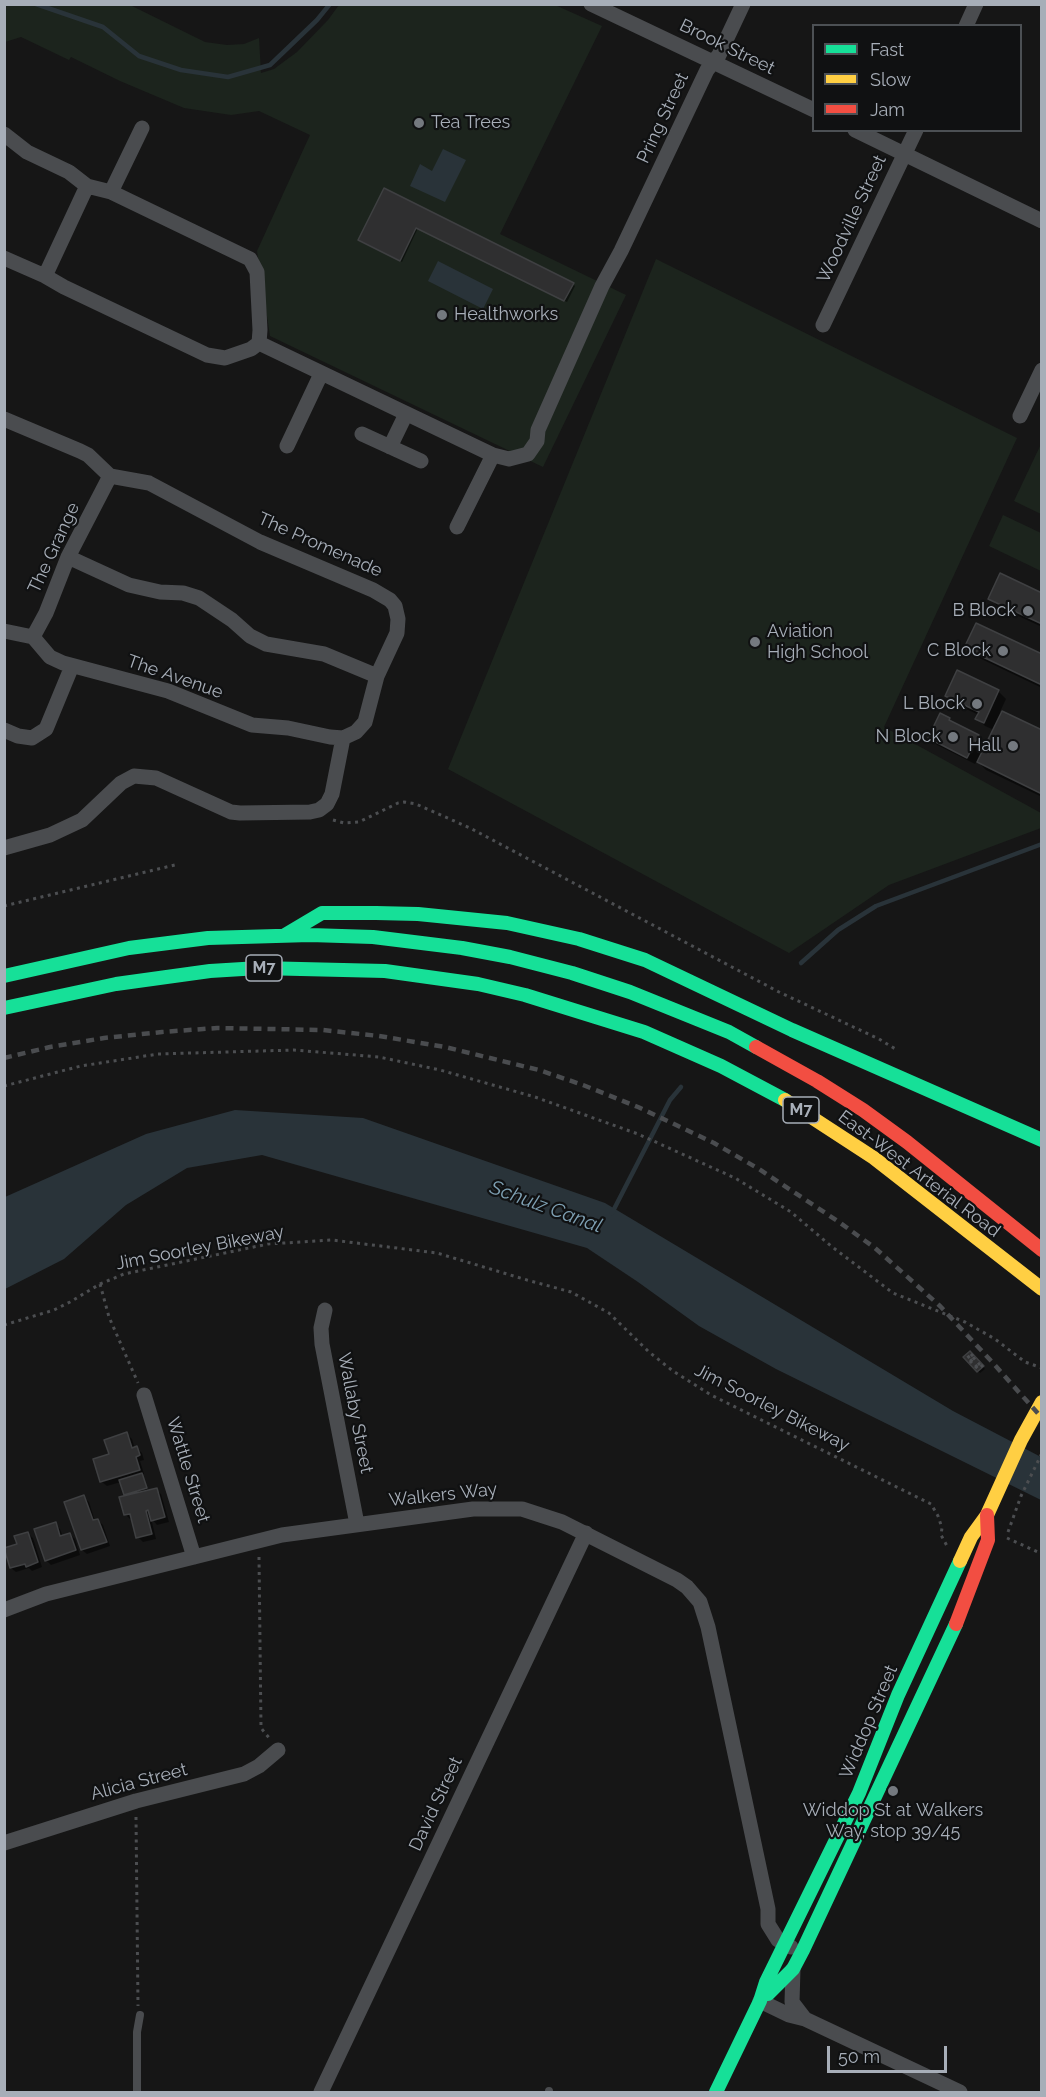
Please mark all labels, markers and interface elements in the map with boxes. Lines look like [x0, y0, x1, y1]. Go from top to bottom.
street label: Brook Street [676, 15, 778, 79]
legend [812, 24, 1022, 132]
text: Fast [870, 39, 904, 60]
street label: Pring Street [633, 69, 693, 167]
text: Slow [870, 69, 911, 90]
text: Jam [870, 99, 905, 120]
place label: Tea Trees [431, 112, 510, 134]
marker: Tea Trees [412, 116, 426, 130]
street label: Woodville Street [813, 152, 891, 286]
place label: Healthworks [454, 304, 558, 326]
marker: Healthworks [435, 308, 449, 322]
street label: The Grange [24, 499, 84, 597]
street label: The Promenade [255, 508, 385, 582]
place label: B Block [952, 600, 1016, 622]
marker: B Block [1021, 604, 1035, 618]
place label: Aviation High School [767, 621, 868, 664]
marker: Aviation High School [748, 635, 762, 649]
place label: C Block [927, 640, 991, 662]
marker: C Block [996, 644, 1010, 658]
street label: The Avenue [124, 651, 226, 703]
place label: L Block [903, 693, 965, 715]
marker: L Block [970, 697, 984, 711]
place label: N Block [875, 726, 941, 748]
marker: N Block [946, 730, 960, 744]
place label: Hall [968, 735, 1001, 757]
marker: Hall [1006, 739, 1020, 753]
road number: M7 [246, 955, 282, 981]
road number: M7 [783, 1097, 819, 1123]
street label: East-West Arterial Road [834, 1106, 1004, 1242]
water label: Schulz Canal [487, 1176, 605, 1238]
street label: Jim Soorley Bikeway [114, 1221, 286, 1275]
street label: Wallaby Street [333, 1351, 377, 1475]
street label: Jim Soorley Bikeway [691, 1360, 853, 1456]
street label: Wattle Street [162, 1414, 214, 1526]
street label: Walkers Way [388, 1479, 498, 1511]
street label: Widdop Street [835, 1662, 903, 1782]
street label: David Street [405, 1753, 467, 1855]
street label: Alicia Street [88, 1759, 190, 1805]
marker: Widdop St at Walkers Way, stop 39/45 [886, 1784, 900, 1798]
place label: Widdop St at Walkers Way, stop 39/45 [803, 1800, 983, 1842]
scale bar [830, 2034, 950, 2072]
text: 50 m [838, 2046, 880, 2067]

